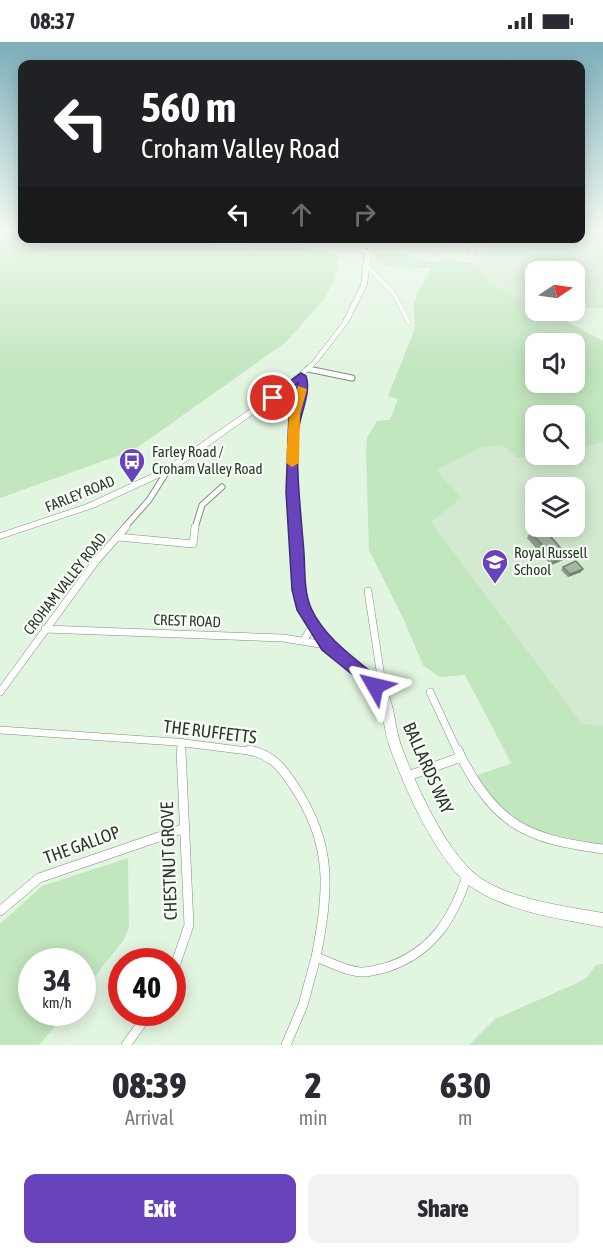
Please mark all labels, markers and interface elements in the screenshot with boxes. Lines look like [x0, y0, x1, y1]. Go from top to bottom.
text: 08:37 [30, 8, 75, 34]
text: 560 m [141, 83, 236, 131]
icon: left [42, 84, 120, 162]
text: Croham Valley Road [141, 133, 340, 164]
icon: left [222, 198, 255, 231]
icon: ahead [285, 198, 318, 231]
icon: right [348, 198, 381, 231]
north arrow [525, 261, 585, 321]
map controls [525, 261, 585, 537]
button: sound [525, 333, 585, 393]
pin [247, 372, 298, 423]
icon: arrive [256, 381, 289, 414]
button: search [525, 405, 585, 465]
place label: Farley Road / Croham Valley Road [152, 443, 263, 477]
bus stop icon: Farley Road / Croham Valley Road [117, 446, 147, 484]
street label: FARLEY ROAD [43, 472, 117, 515]
button: layers [525, 477, 585, 537]
street label: CROHAM VALLEY ROAD [20, 530, 109, 638]
place label: Royal Russell School [514, 544, 588, 578]
school or university icon: Royal Russell School [480, 547, 510, 585]
street label: CREST ROAD [153, 611, 221, 630]
position arrow [343, 654, 407, 718]
street label: THE RUFFETTS [162, 715, 258, 748]
street label: BALLARDS WAY [399, 719, 458, 817]
street label: CHESTNUT GROVE [156, 801, 181, 921]
street label: THE GALLOP [41, 821, 123, 868]
speed limit sign: 40 [108, 948, 186, 1026]
text: 34 [43, 963, 71, 997]
text: km/h [42, 994, 72, 1011]
text: 08:39 [112, 1064, 186, 1106]
text: 2 [305, 1064, 322, 1106]
text: 630 [440, 1064, 491, 1106]
text: Arrival [125, 1106, 174, 1129]
text: min [299, 1106, 328, 1129]
text: m [458, 1106, 472, 1129]
button: Exit [24, 1174, 296, 1243]
button: Share [308, 1174, 579, 1243]

